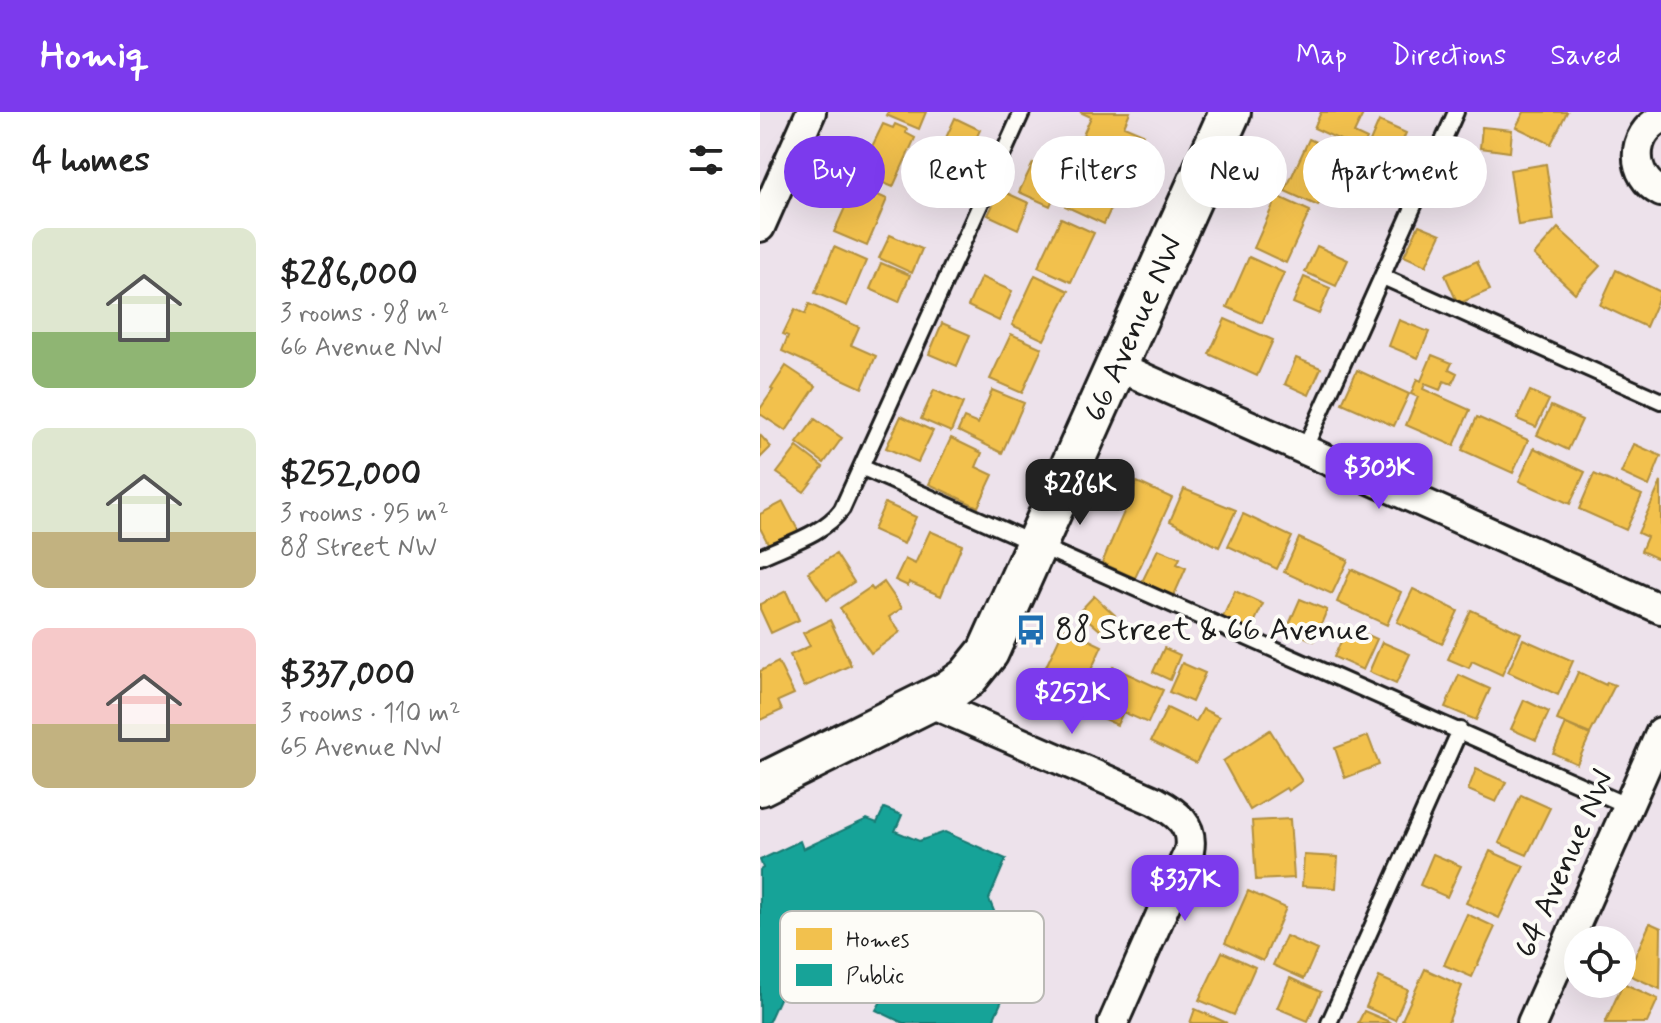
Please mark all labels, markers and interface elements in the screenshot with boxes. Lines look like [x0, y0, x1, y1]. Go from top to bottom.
text: Homiq [40, 32, 149, 81]
text: Map [1296, 38, 1347, 75]
text: Directions [1391, 38, 1506, 75]
text: Saved [1550, 38, 1621, 75]
chip: Buy [784, 136, 885, 208]
chip: Rent [901, 136, 1015, 208]
chip: Filters [1031, 136, 1165, 208]
chip: New [1181, 136, 1287, 208]
chip: Apartment [1303, 136, 1487, 208]
text: 4 homes [32, 138, 150, 183]
icon: filters [684, 138, 728, 182]
street label: 66 Avenue NW [1074, 229, 1194, 429]
text: $286,000 [280, 252, 418, 297]
icon: home [96, 260, 192, 356]
text: 3 rooms · 98 m² [280, 297, 449, 331]
text: 66 Avenue NW [280, 331, 442, 365]
pin: $303K [1323, 443, 1435, 511]
text: $252,000 [280, 452, 421, 497]
text: $303K [1344, 452, 1414, 486]
pin: $286K [1024, 459, 1136, 527]
icon: home [96, 460, 192, 556]
text: $286K [1044, 468, 1116, 502]
text: 3 rooms · 95 m² [280, 497, 449, 531]
text: 88 Street NW [280, 531, 437, 565]
place label: 88 Street & 66 Avenue [1055, 609, 1369, 651]
bus stop icon: 88 Street & 66 Avenue [1014, 613, 1048, 647]
text: $337,000 [280, 652, 415, 697]
icon: home [96, 660, 192, 756]
pin: $252K [1016, 668, 1128, 736]
text: $252K [1034, 677, 1110, 711]
text: 3 rooms · 110 m² [280, 697, 461, 731]
text: 65 Avenue NW [280, 731, 442, 765]
street label: 64 Avenue NW [1505, 764, 1625, 964]
pin: $337K [1129, 855, 1241, 923]
text: $337K [1150, 864, 1220, 898]
legend [780, 911, 1044, 1003]
map controls [1564, 926, 1636, 998]
button: locate [1564, 926, 1636, 998]
text: Homes [846, 927, 910, 955]
text: Public [846, 963, 904, 991]

